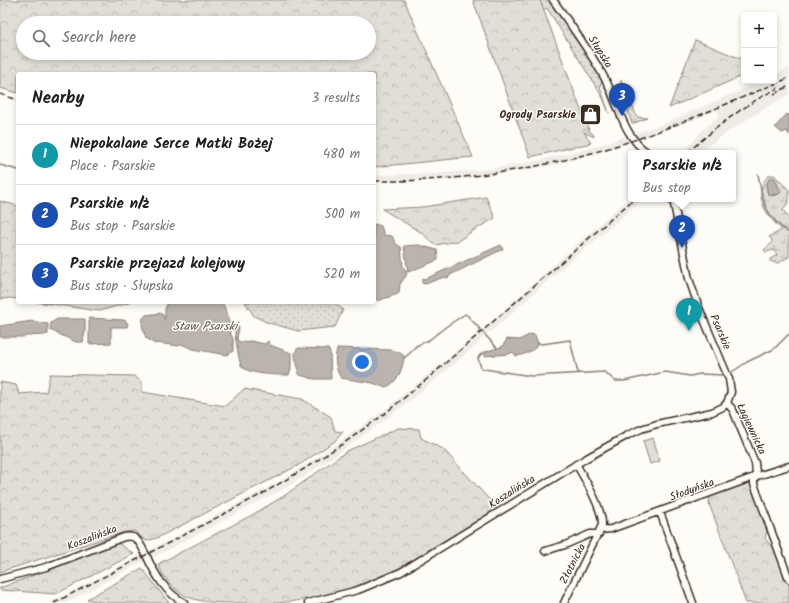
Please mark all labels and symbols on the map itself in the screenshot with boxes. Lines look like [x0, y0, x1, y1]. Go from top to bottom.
street label: Słupska [583, 32, 617, 72]
pin: 3 [609, 83, 635, 116]
shop icon: Ogrody Psarskie [578, 102, 604, 128]
place label: Ogrody Psarskie [499, 106, 577, 124]
pin: 2 [669, 215, 695, 248]
pin: 1 [676, 298, 702, 331]
street label: Psarskie [705, 312, 736, 353]
water label: Staw Psarski [173, 317, 240, 336]
your location [352, 352, 372, 372]
street label: Łagiewnicka [731, 400, 771, 458]
street label: Koszalińska [485, 470, 539, 514]
street label: Słodyńska [667, 474, 717, 506]
street label: Koszalińska [64, 520, 120, 556]
street label: Złotnicka [555, 540, 591, 588]

